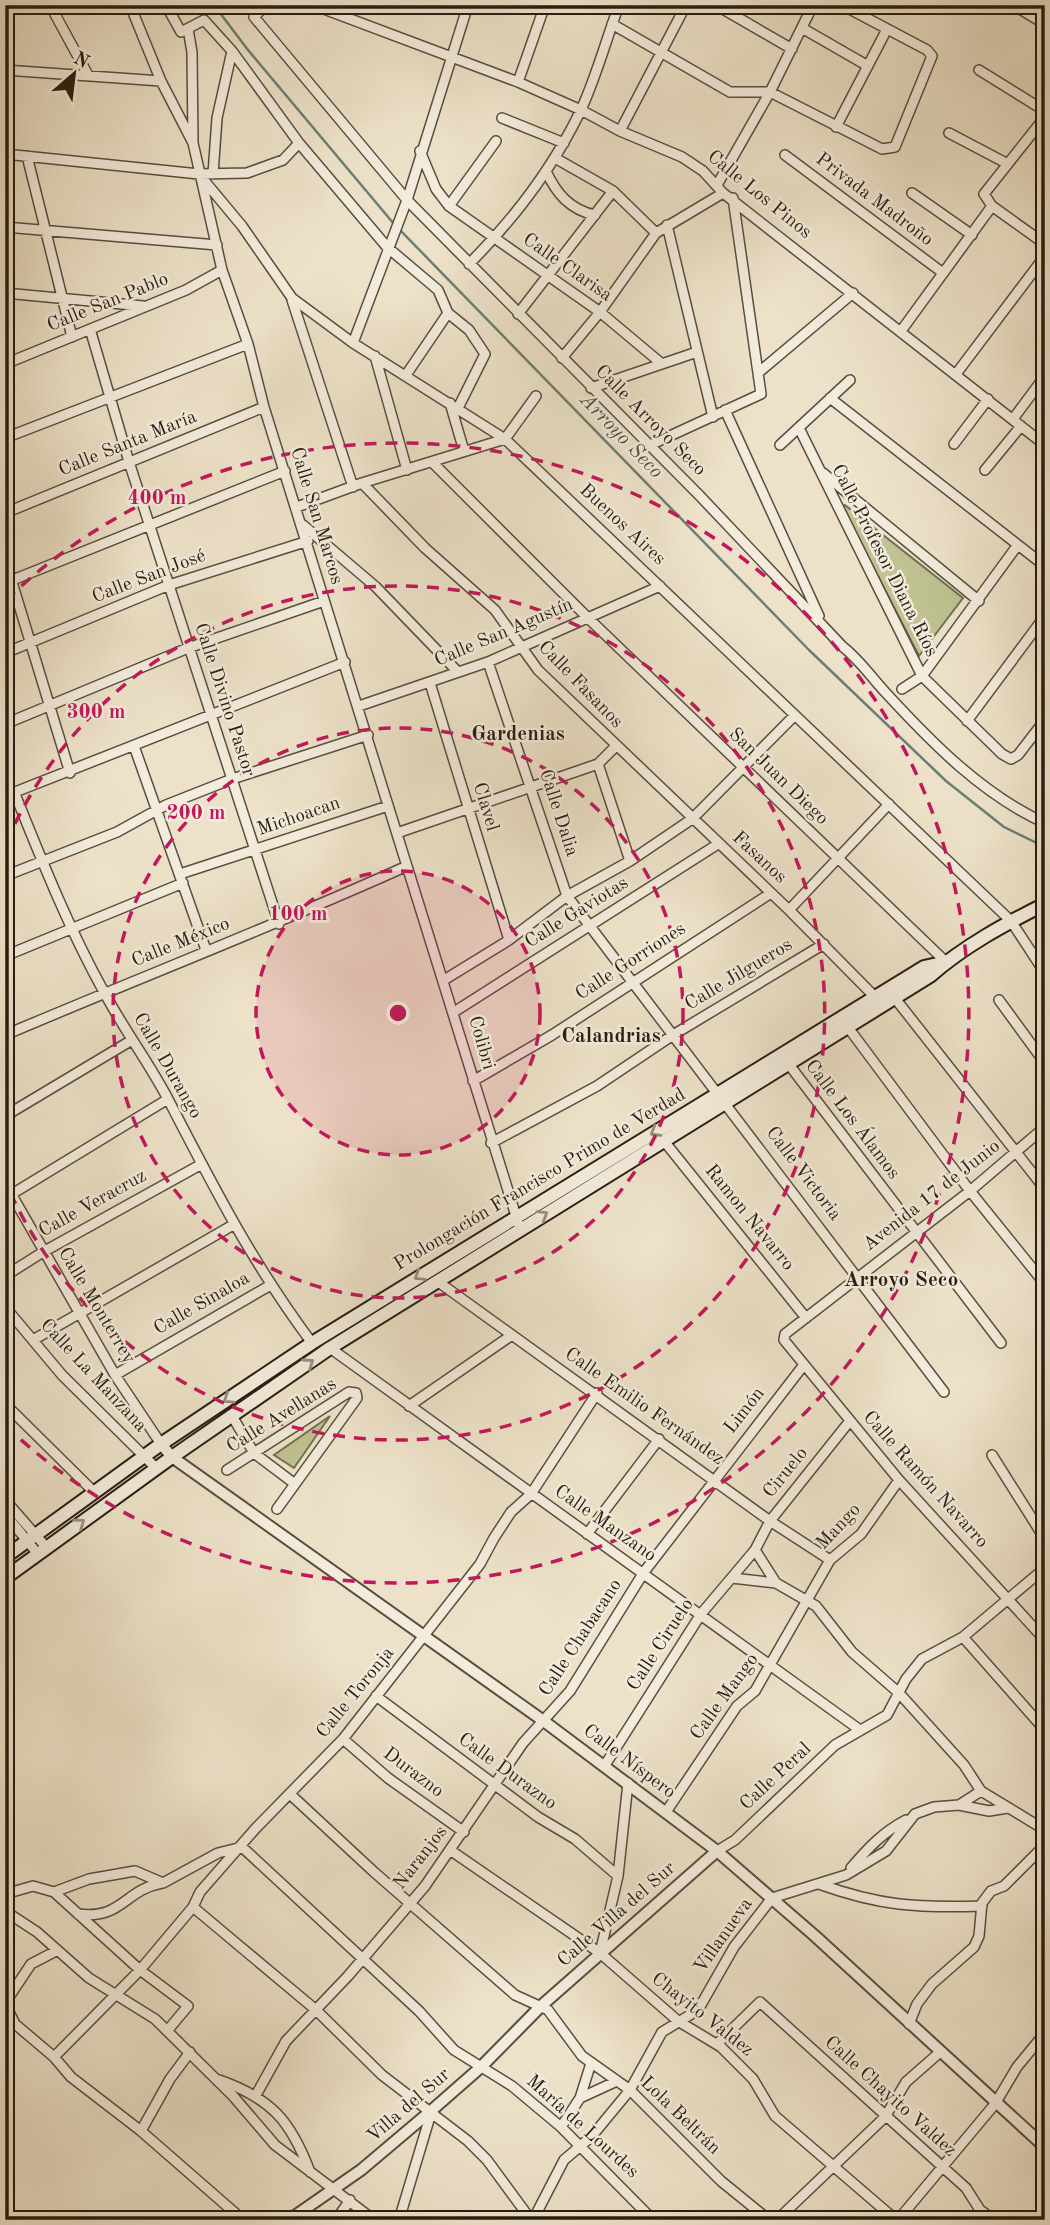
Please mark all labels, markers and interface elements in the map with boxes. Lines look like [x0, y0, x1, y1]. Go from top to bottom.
north arrow [38, 38, 108, 108]
text: N [70, 49, 92, 73]
street label: Calle Los Pinos [703, 147, 815, 243]
street label: Privada Madroño [812, 150, 936, 250]
street label: Calle Clarisa [519, 230, 616, 306]
street label: Calle San Pablo [45, 270, 171, 336]
street label: Calle Arroyo Seco [590, 361, 710, 481]
water label: Arroyo Seco [574, 388, 668, 484]
street label: Calle Santa María [56, 407, 200, 480]
street label: Calle San Marcos [286, 445, 346, 587]
street label: Calle Profesor Diana Ríos [827, 462, 941, 660]
street label: Buenos Aires [575, 481, 669, 569]
text: 400 m [127, 488, 187, 509]
street label: Calle San José [90, 547, 208, 607]
street label: Calle San Agustín [432, 595, 576, 671]
street label: Calle Divino Pastor [190, 621, 258, 779]
street label: Calle Fasanos [534, 638, 626, 732]
text: 300 m [66, 702, 126, 723]
district label: Gardenias [471, 724, 565, 745]
street label: San Juan Diego [724, 725, 832, 829]
street label: Calle Dalia [535, 767, 581, 859]
street label: Clavel [469, 780, 501, 834]
street label: Michoacan [255, 794, 343, 840]
text: 200 m [166, 803, 226, 824]
street label: Fasanos [728, 828, 790, 888]
street label: Calle Gaviotas [522, 874, 632, 952]
text: 100 m [268, 904, 328, 925]
street label: Calle México [129, 915, 233, 971]
street label: Calle Gorriones [573, 919, 689, 1005]
street label: Calle Jilgueros [682, 936, 796, 1014]
centre of rings [386, 1001, 410, 1025]
street label: Calle Durango [129, 1010, 205, 1122]
street label: Colibri [464, 1014, 498, 1072]
district label: Calandrias [561, 1026, 661, 1047]
street label: Calle Los Álamos [801, 1054, 906, 1183]
street label: Prolongación Francisco Primo de Verdad [391, 1085, 689, 1275]
one-way arrow [650, 1124, 663, 1137]
street label: Calle Victoria [762, 1124, 845, 1225]
street label: Avenida 17 de Junio [860, 1137, 1004, 1255]
street label: Ramon Navarro [701, 1161, 797, 1275]
street label: Calle Veracruz [36, 1167, 150, 1241]
one-way arrow [535, 1211, 548, 1224]
street label: Calle Monterrey [54, 1245, 138, 1367]
one-way arrow [414, 1268, 427, 1281]
street label: Calle Sinaloa [151, 1269, 254, 1339]
district label: Arroyo Seco [844, 1270, 958, 1291]
street label: Calle La Manzana [36, 1316, 150, 1437]
street label: Calle Emilio Fernández [561, 1345, 727, 1469]
one-way arrow [301, 1359, 314, 1371]
street label: Calle Avellanas [224, 1375, 340, 1457]
street label: Limón [721, 1384, 769, 1438]
one-way arrow [223, 1391, 236, 1403]
street label: Calle Ramón Navarro [859, 1408, 991, 1552]
street label: Ciruelo [760, 1444, 812, 1502]
street label: Calle Manzano [551, 1482, 659, 1566]
street label: Mango [813, 1500, 865, 1554]
one-way arrow [72, 1519, 85, 1531]
street label: Calle Chabacano [536, 1576, 626, 1700]
street label: Calle Ciruelo [624, 1596, 698, 1694]
street label: Calle Toronja [314, 1643, 399, 1742]
street label: Calle Mango [687, 1650, 763, 1744]
street label: Calle Níspero [579, 1721, 679, 1803]
street label: Calle Durazno [454, 1730, 560, 1814]
street label: Calle Peral [737, 1740, 815, 1814]
street label: Durazno [379, 1744, 447, 1802]
street label: Naranjos [390, 1823, 452, 1893]
street label: Calle Villa del Sur [554, 1859, 680, 1971]
street label: Villanueva [691, 1895, 757, 1977]
street label: Chayito Valdez [648, 1970, 756, 2060]
street label: Calle Chayito Valdez [821, 2033, 959, 2161]
street label: Villa del Sur [364, 2065, 454, 2147]
street label: María de Lourdes [522, 2072, 642, 2182]
street label: Lola Beltrán [636, 2073, 724, 2159]

